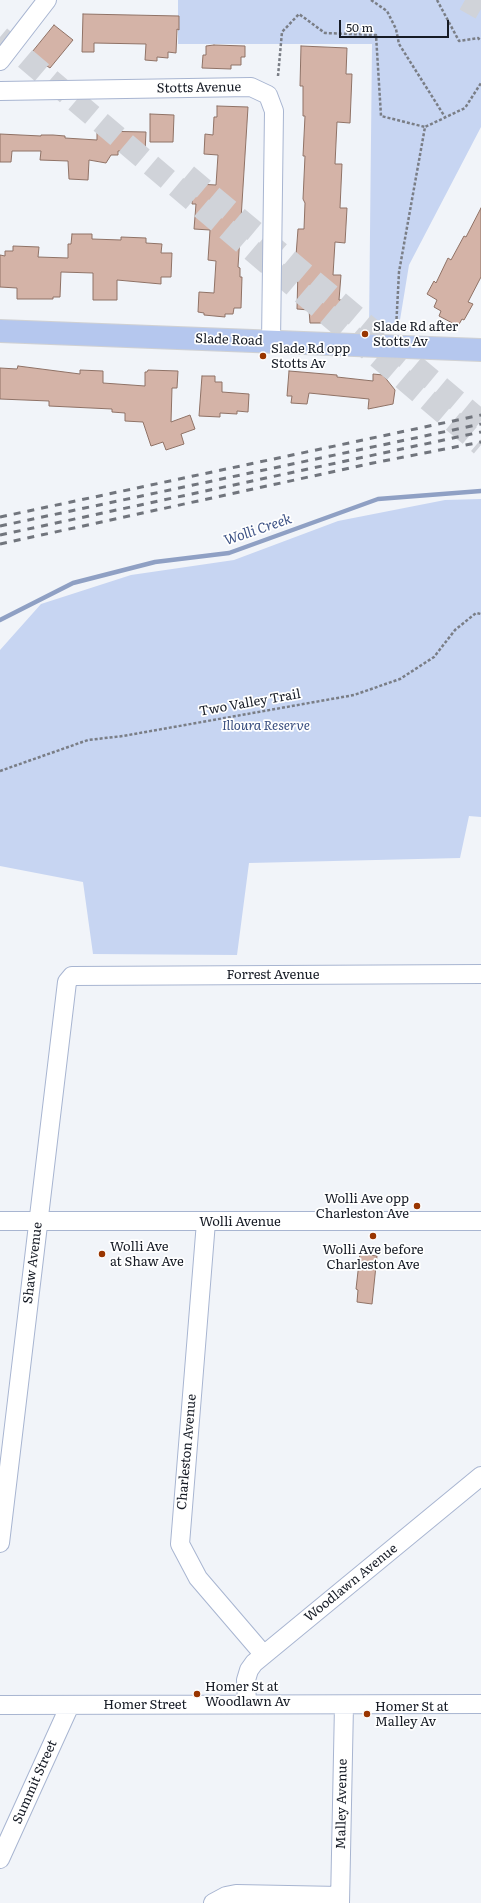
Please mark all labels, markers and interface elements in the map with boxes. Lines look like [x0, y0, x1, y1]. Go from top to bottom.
scale bar [341, 12, 451, 38]
text: 50 m [346, 18, 373, 36]
street label: Stotts Avenue [157, 79, 241, 97]
place label: Slade Rd after Stotts Av [373, 319, 458, 350]
marker: Slade Rd after Stotts Av [360, 329, 370, 339]
street label: Slade Road [195, 331, 263, 349]
place label: Slade Rd opp Stotts Av [271, 341, 350, 372]
marker: Slade Rd opp Stotts Av [258, 351, 268, 361]
water label: Wolli Creek [222, 511, 294, 549]
street label: Two Valley Trail [198, 686, 302, 720]
park label: Illoura Reserve [222, 718, 310, 734]
street label: Forrest Avenue [227, 967, 319, 983]
place label: Wolli Ave opp Charleston Ave [316, 1191, 409, 1222]
marker: Wolli Ave opp Charleston Ave [412, 1201, 422, 1211]
street label: Wolli Avenue [199, 1214, 281, 1230]
street label: Shaw Avenue [20, 1221, 46, 1305]
marker: Wolli Ave before Charleston Ave [368, 1231, 378, 1241]
place label: Wolli Ave at Shaw Ave [110, 1239, 184, 1270]
place label: Wolli Ave before Charleston Ave [323, 1242, 423, 1273]
marker: Wolli Ave at Shaw Ave [97, 1249, 107, 1259]
street label: Charleston Avenue [174, 1393, 200, 1511]
street label: Woodlawn Avenue [301, 1541, 401, 1625]
place label: Homer St at Woodlawn Av [205, 1679, 291, 1710]
marker: Homer St at Woodlawn Av [192, 1689, 202, 1699]
street label: Homer Street [103, 1697, 187, 1713]
place label: Homer St at Malley Av [375, 1699, 449, 1730]
marker: Homer St at Malley Av [362, 1709, 372, 1719]
street label: Summit Street [10, 1738, 60, 1826]
street label: Malley Avenue [333, 1759, 351, 1849]

